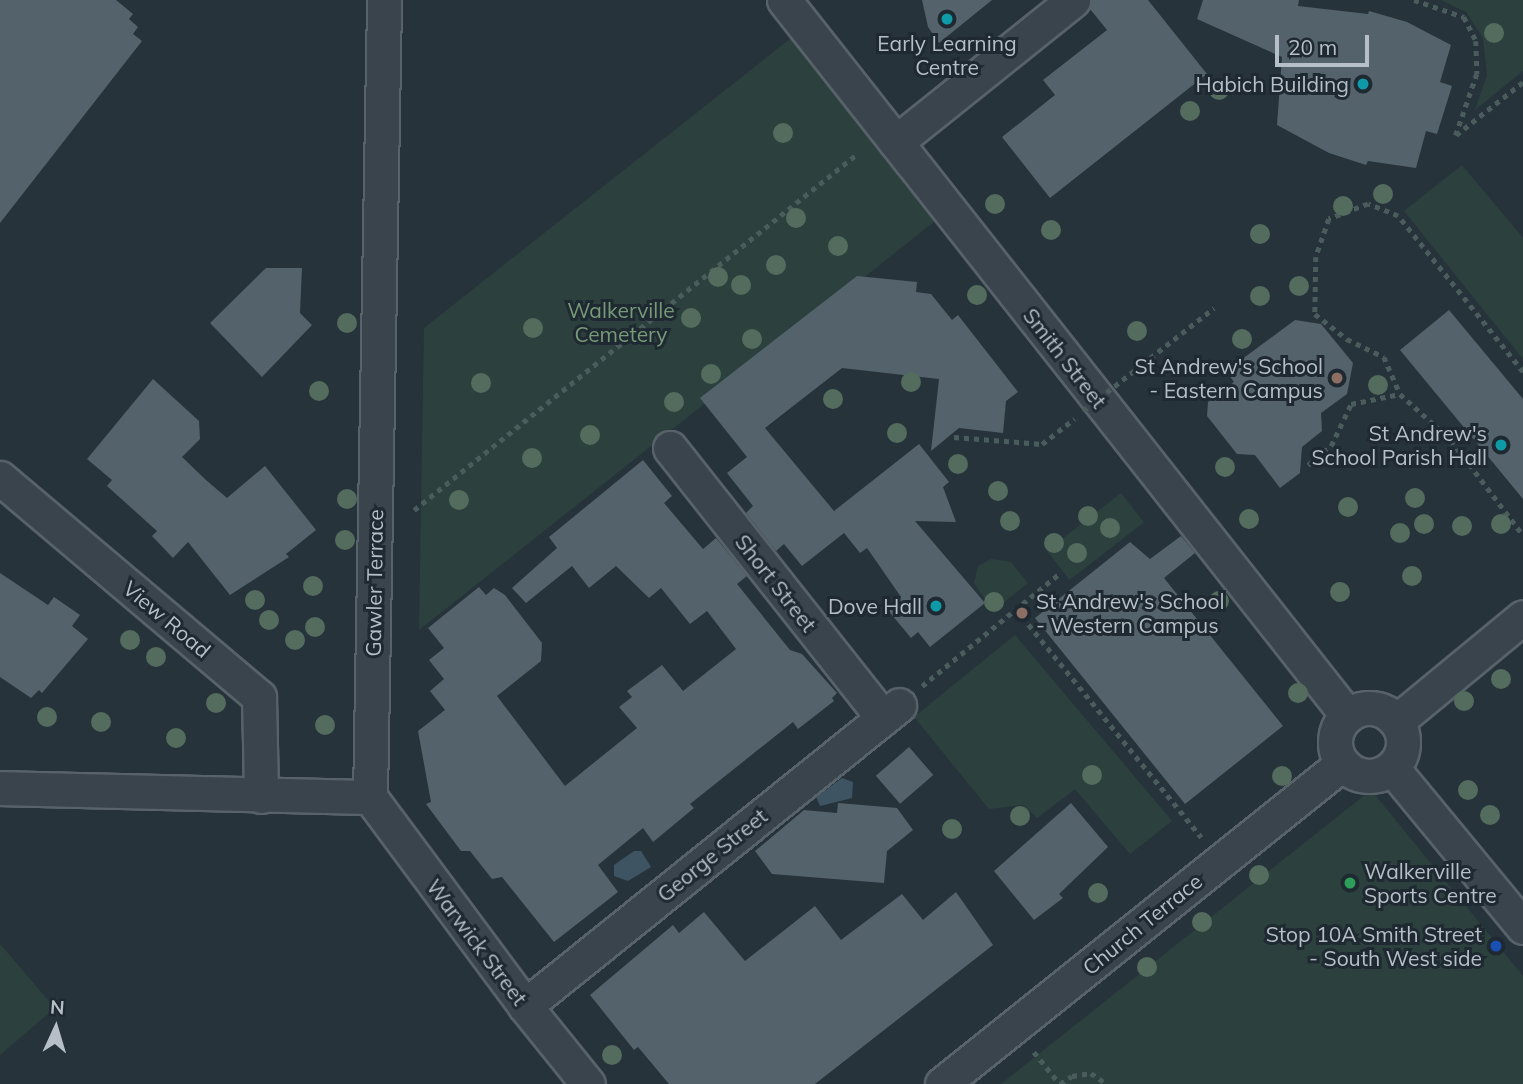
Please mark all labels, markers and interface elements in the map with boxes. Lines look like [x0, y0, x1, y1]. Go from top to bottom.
marker: Early Learning Centre [939, 11, 955, 27]
scale bar [1278, 21, 1372, 65]
place label: Early Learning Centre [877, 30, 1017, 80]
text: 20 m [1288, 34, 1337, 60]
place label: Habich Building [1196, 71, 1349, 97]
marker: Habich Building [1355, 76, 1371, 92]
park label: Walkerville Cemetery [567, 297, 675, 347]
street label: Smith Street [1018, 303, 1112, 413]
place label: St Andrew's School - Eastern Campus [1134, 353, 1323, 403]
marker: St Andrew's School - Eastern Campus [1329, 370, 1345, 386]
place label: St Andrew's School Parish Hall [1311, 420, 1487, 470]
marker: St Andrew's School Parish Hall [1493, 437, 1509, 453]
street label: Gawler Terrace [360, 509, 388, 657]
street label: Short Street [730, 529, 822, 637]
street label: View Road [118, 575, 216, 663]
place label: St Andrew's School - Western Campus [1036, 588, 1225, 638]
place label: Dove Hall [828, 593, 922, 619]
marker: Dove Hall [928, 598, 944, 614]
marker: St Andrew's School - Western Campus [1014, 605, 1030, 621]
street label: George Street [652, 803, 772, 907]
place label: Walkerville Sports Centre [1364, 858, 1497, 908]
street label: Church Terrace [1077, 868, 1207, 980]
street label: Warwick Street [421, 874, 533, 1010]
marker: Walkerville Sports Centre [1342, 875, 1358, 891]
place label: Stop 10A Smith Street - South West side [1266, 921, 1482, 971]
marker: Stop 10A Smith Street - South West side [1488, 938, 1504, 954]
north arrow [21, 993, 91, 1063]
text: N [49, 995, 65, 1020]

